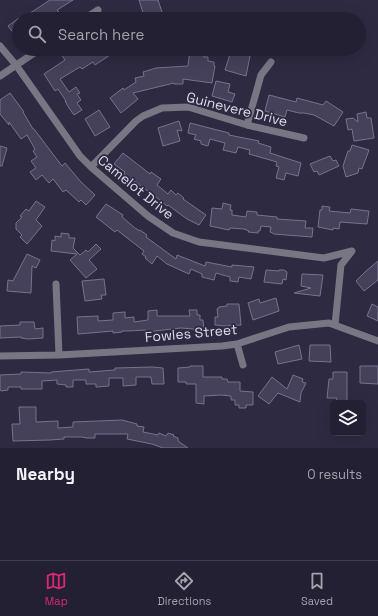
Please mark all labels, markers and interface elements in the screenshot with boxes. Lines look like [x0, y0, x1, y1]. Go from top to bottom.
search box [12, 12, 366, 56]
icon: search [26, 23, 48, 45]
text: Search here [58, 25, 144, 44]
street label: Guinevere Drive [184, 88, 290, 130]
street label: Camelot Drive [94, 151, 178, 223]
street label: Fowles Street [144, 320, 238, 346]
map controls [330, 400, 366, 436]
button: layers [330, 400, 366, 436]
text: Nearby [16, 463, 75, 485]
text: 0 results [307, 466, 362, 483]
tab: Map [45, 570, 68, 608]
tab: Directions [157, 570, 211, 608]
tab: Saved [301, 570, 333, 608]

